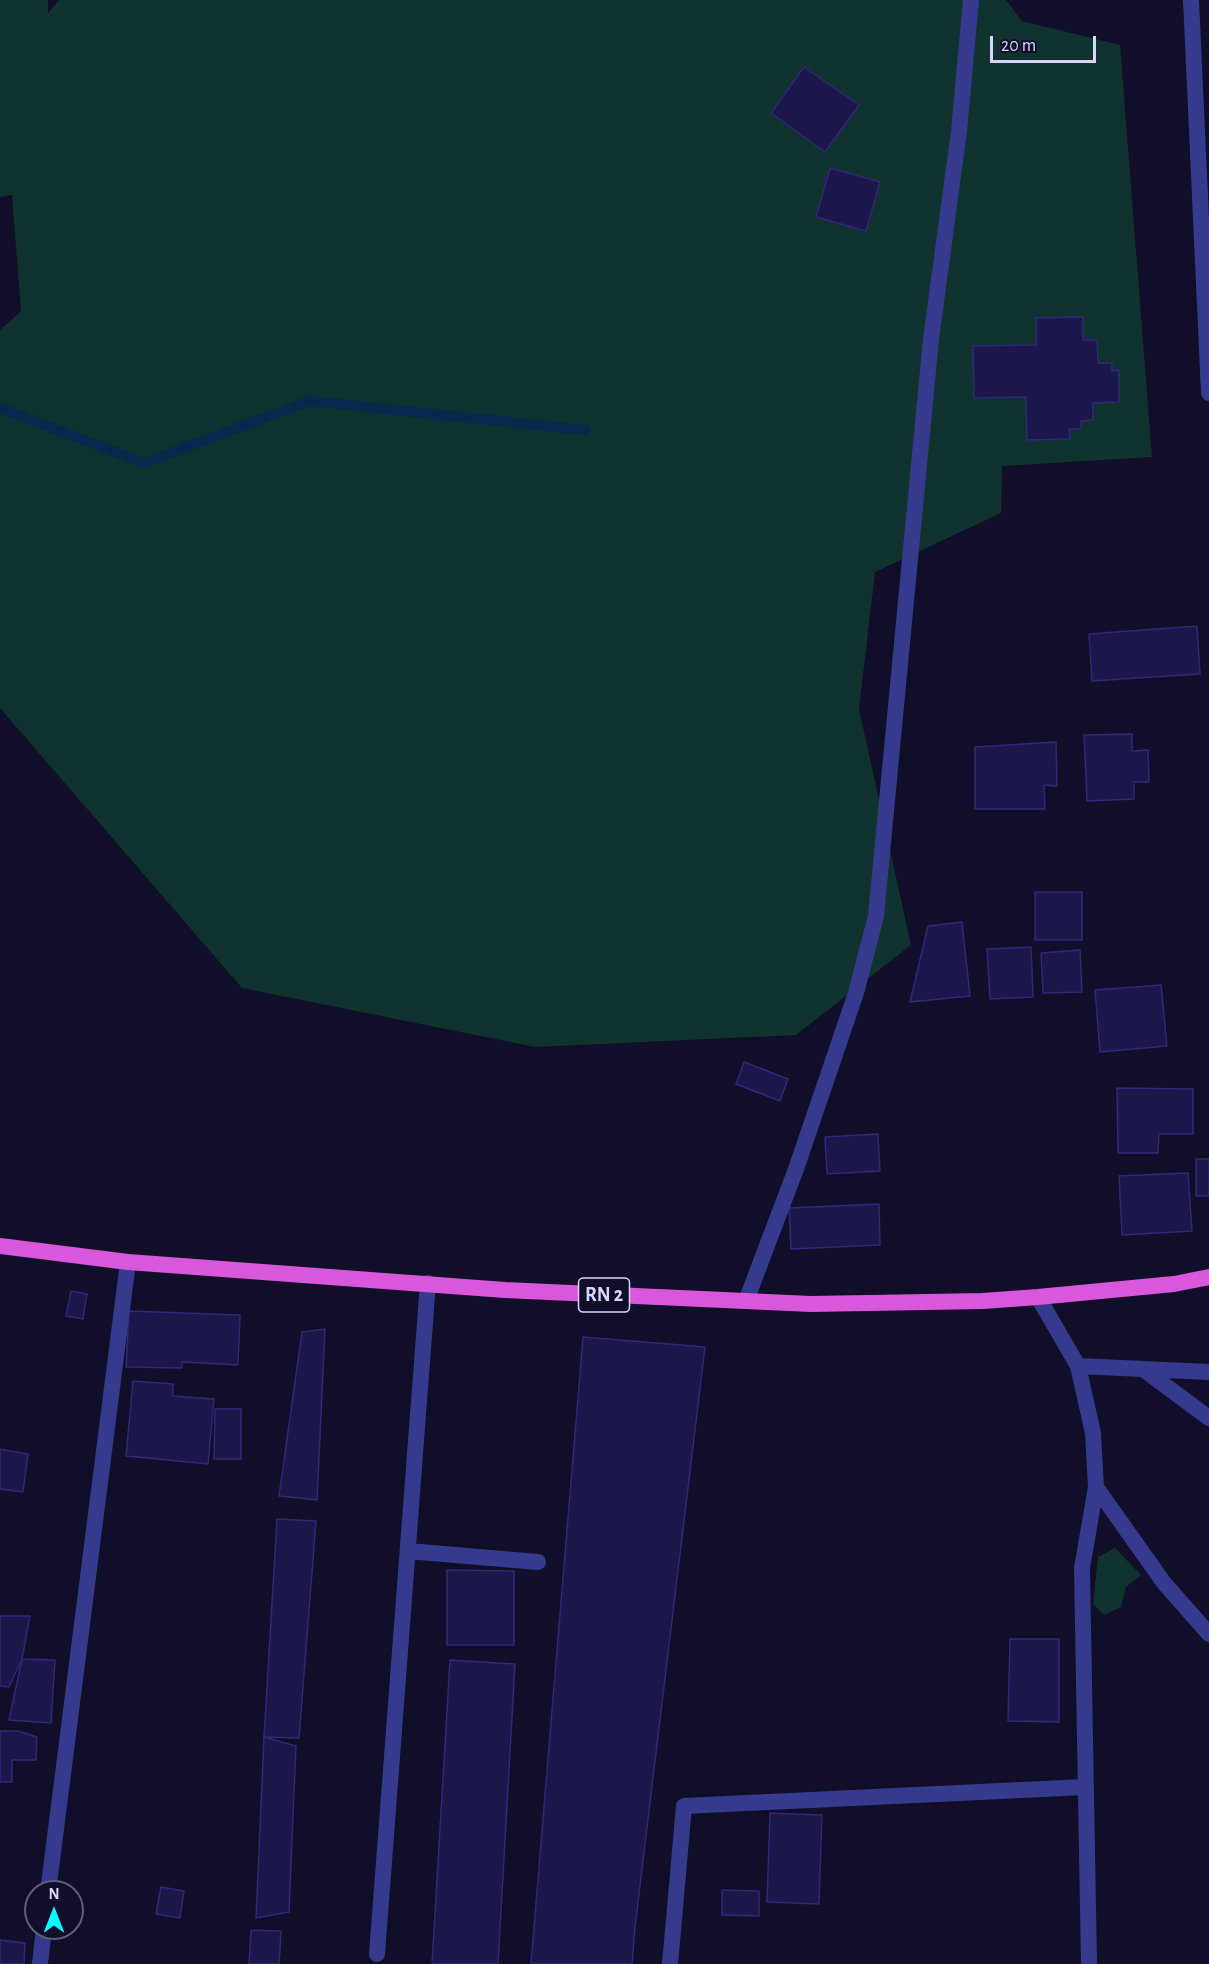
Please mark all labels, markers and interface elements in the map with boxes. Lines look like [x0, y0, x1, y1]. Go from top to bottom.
scale bar [993, 24, 1100, 62]
text: 20 m [1001, 37, 1036, 55]
road number: RN 2 [578, 1278, 630, 1312]
north arrow [24, 1880, 84, 1940]
text: N [48, 1886, 60, 1902]

